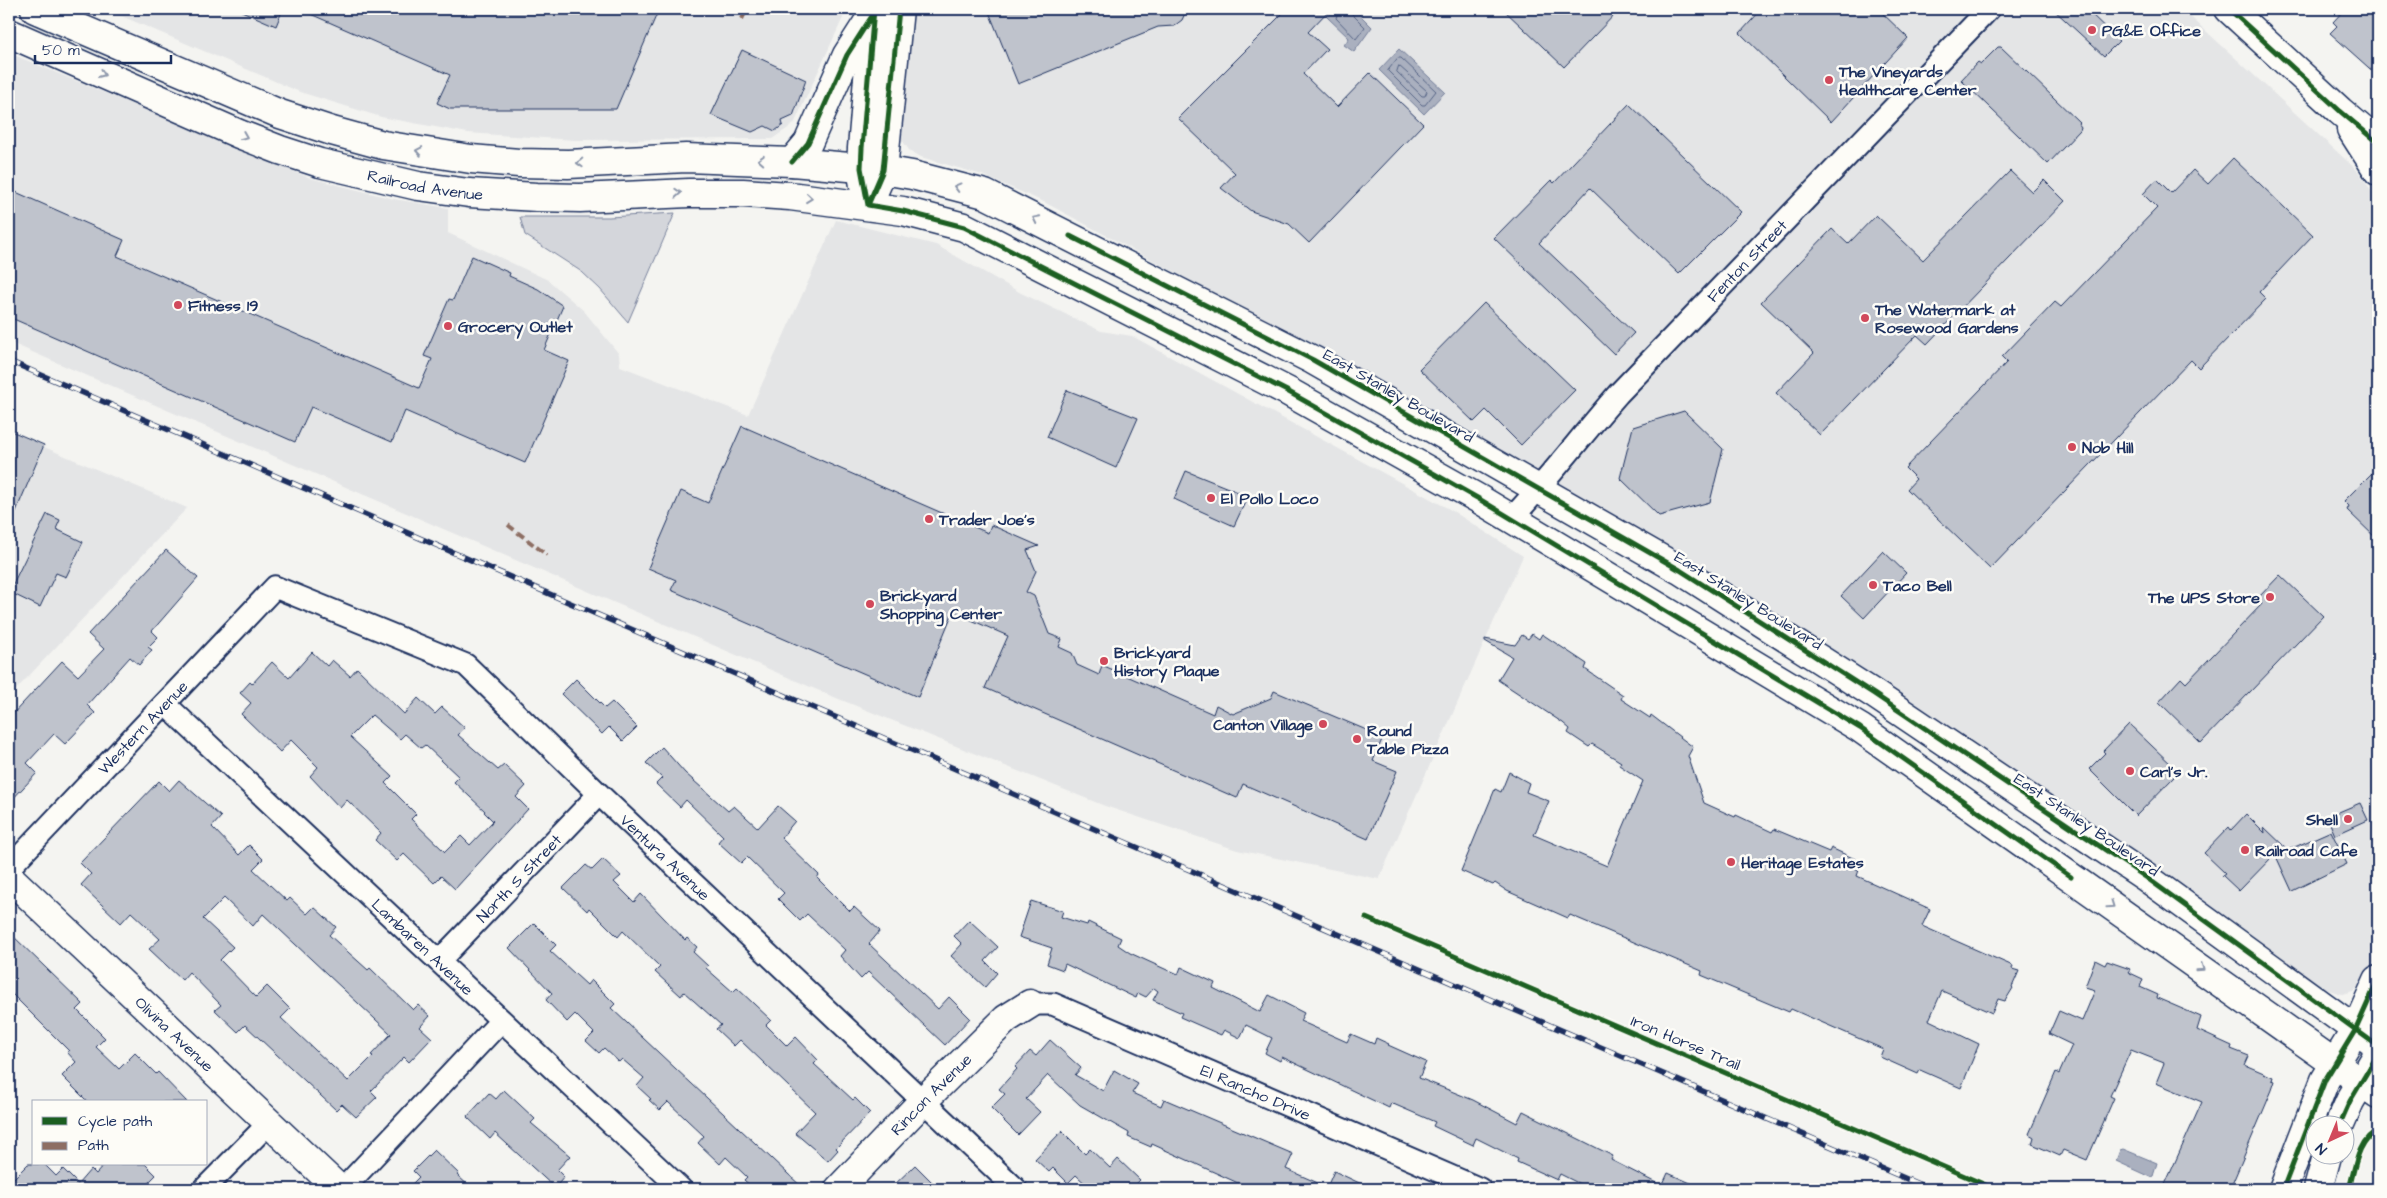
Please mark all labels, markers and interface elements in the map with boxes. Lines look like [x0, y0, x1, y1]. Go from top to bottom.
place label: PG&E Office [2102, 20, 2201, 42]
marker: PG&E Office [2086, 24, 2098, 36]
scale bar [35, 32, 171, 64]
text: 50 m [42, 40, 80, 61]
place label: The Vineyards Healthcare Center [1838, 61, 1977, 101]
one-way arrow [97, 67, 106, 78]
marker: The Vineyards Healthcare Center [1823, 74, 1835, 86]
one-way arrow [239, 129, 248, 140]
one-way arrow [414, 147, 423, 157]
one-way arrow [756, 154, 764, 165]
one-way arrow [576, 158, 584, 168]
street label: Railroad Avenue [365, 165, 484, 206]
one-way arrow [952, 182, 961, 193]
one-way arrow [674, 188, 682, 199]
one-way arrow [806, 192, 814, 203]
one-way arrow [1032, 215, 1041, 226]
street label: Fenton Street [1702, 215, 1793, 307]
place label: Fitness 19 [188, 295, 258, 317]
marker: Fitness 19 [172, 299, 184, 311]
place label: The Watermark at Rosewood Gardens [1874, 299, 2019, 339]
marker: The Watermark at Rosewood Gardens [1859, 312, 1871, 324]
place label: Grocery Outlet [458, 316, 573, 339]
marker: Grocery Outlet [442, 320, 454, 332]
street label: East Stanley Boulevard [1318, 344, 1478, 449]
place label: Nob Hill [2082, 437, 2134, 459]
marker: Nob Hill [2066, 441, 2078, 453]
place label: El Pollo Loco [1221, 488, 1319, 510]
marker: El Pollo Loco [1205, 492, 1217, 504]
place label: Trader Joe's [938, 509, 1035, 531]
marker: Trader Joe's [923, 513, 935, 525]
street label: East Stanley Boulevard [1670, 546, 1827, 656]
place label: Taco Bell [1882, 575, 1952, 597]
marker: Taco Bell [1867, 579, 1879, 591]
place label: Brickyard Shopping Center [879, 585, 1002, 627]
place label: The UPS Store [2147, 587, 2260, 609]
marker: The UPS Store [2264, 591, 2276, 603]
marker: Brickyard Shopping Center [864, 598, 876, 610]
place label: Brickyard History Plaque [1114, 642, 1220, 683]
marker: Brickyard History Plaque [1098, 655, 1110, 667]
street label: Western Avenue [93, 676, 193, 780]
place label: Canton Village [1213, 714, 1313, 738]
marker: Canton Village [1317, 718, 1329, 730]
place label: Round Table Pizza [1366, 720, 1449, 760]
marker: Round Table Pizza [1351, 733, 1363, 745]
place label: Carl's Jr. [2140, 761, 2207, 783]
marker: Carl's Jr. [2124, 765, 2136, 777]
street label: East Stanley Boulevard [2009, 768, 2163, 883]
place label: Shell [2305, 809, 2338, 831]
street label: Ventura Avenue [615, 810, 715, 906]
marker: Shell [2342, 813, 2354, 825]
street label: North S Street [472, 829, 567, 928]
place label: Railroad Cafe [2255, 840, 2358, 862]
marker: Railroad Cafe [2239, 844, 2251, 856]
place label: Heritage Estates [1741, 852, 1864, 876]
marker: Heritage Estates [1725, 856, 1737, 868]
street label: Lambaren Avenue [366, 894, 478, 1001]
one-way arrow [2105, 899, 2115, 908]
one-way arrow [2195, 962, 2204, 971]
street label: Olivina Avenue [130, 992, 218, 1077]
street label: Iron Horse Trail [1627, 1010, 1744, 1076]
street label: Rincon Avenue [886, 1049, 977, 1141]
street label: El Rancho Drive [1197, 1059, 1314, 1126]
legend [32, 1100, 208, 1166]
text: Cycle path [78, 1111, 153, 1133]
north arrow [2304, 1116, 2354, 1166]
text: Path [78, 1135, 109, 1156]
text: N [2311, 1138, 2332, 1159]

